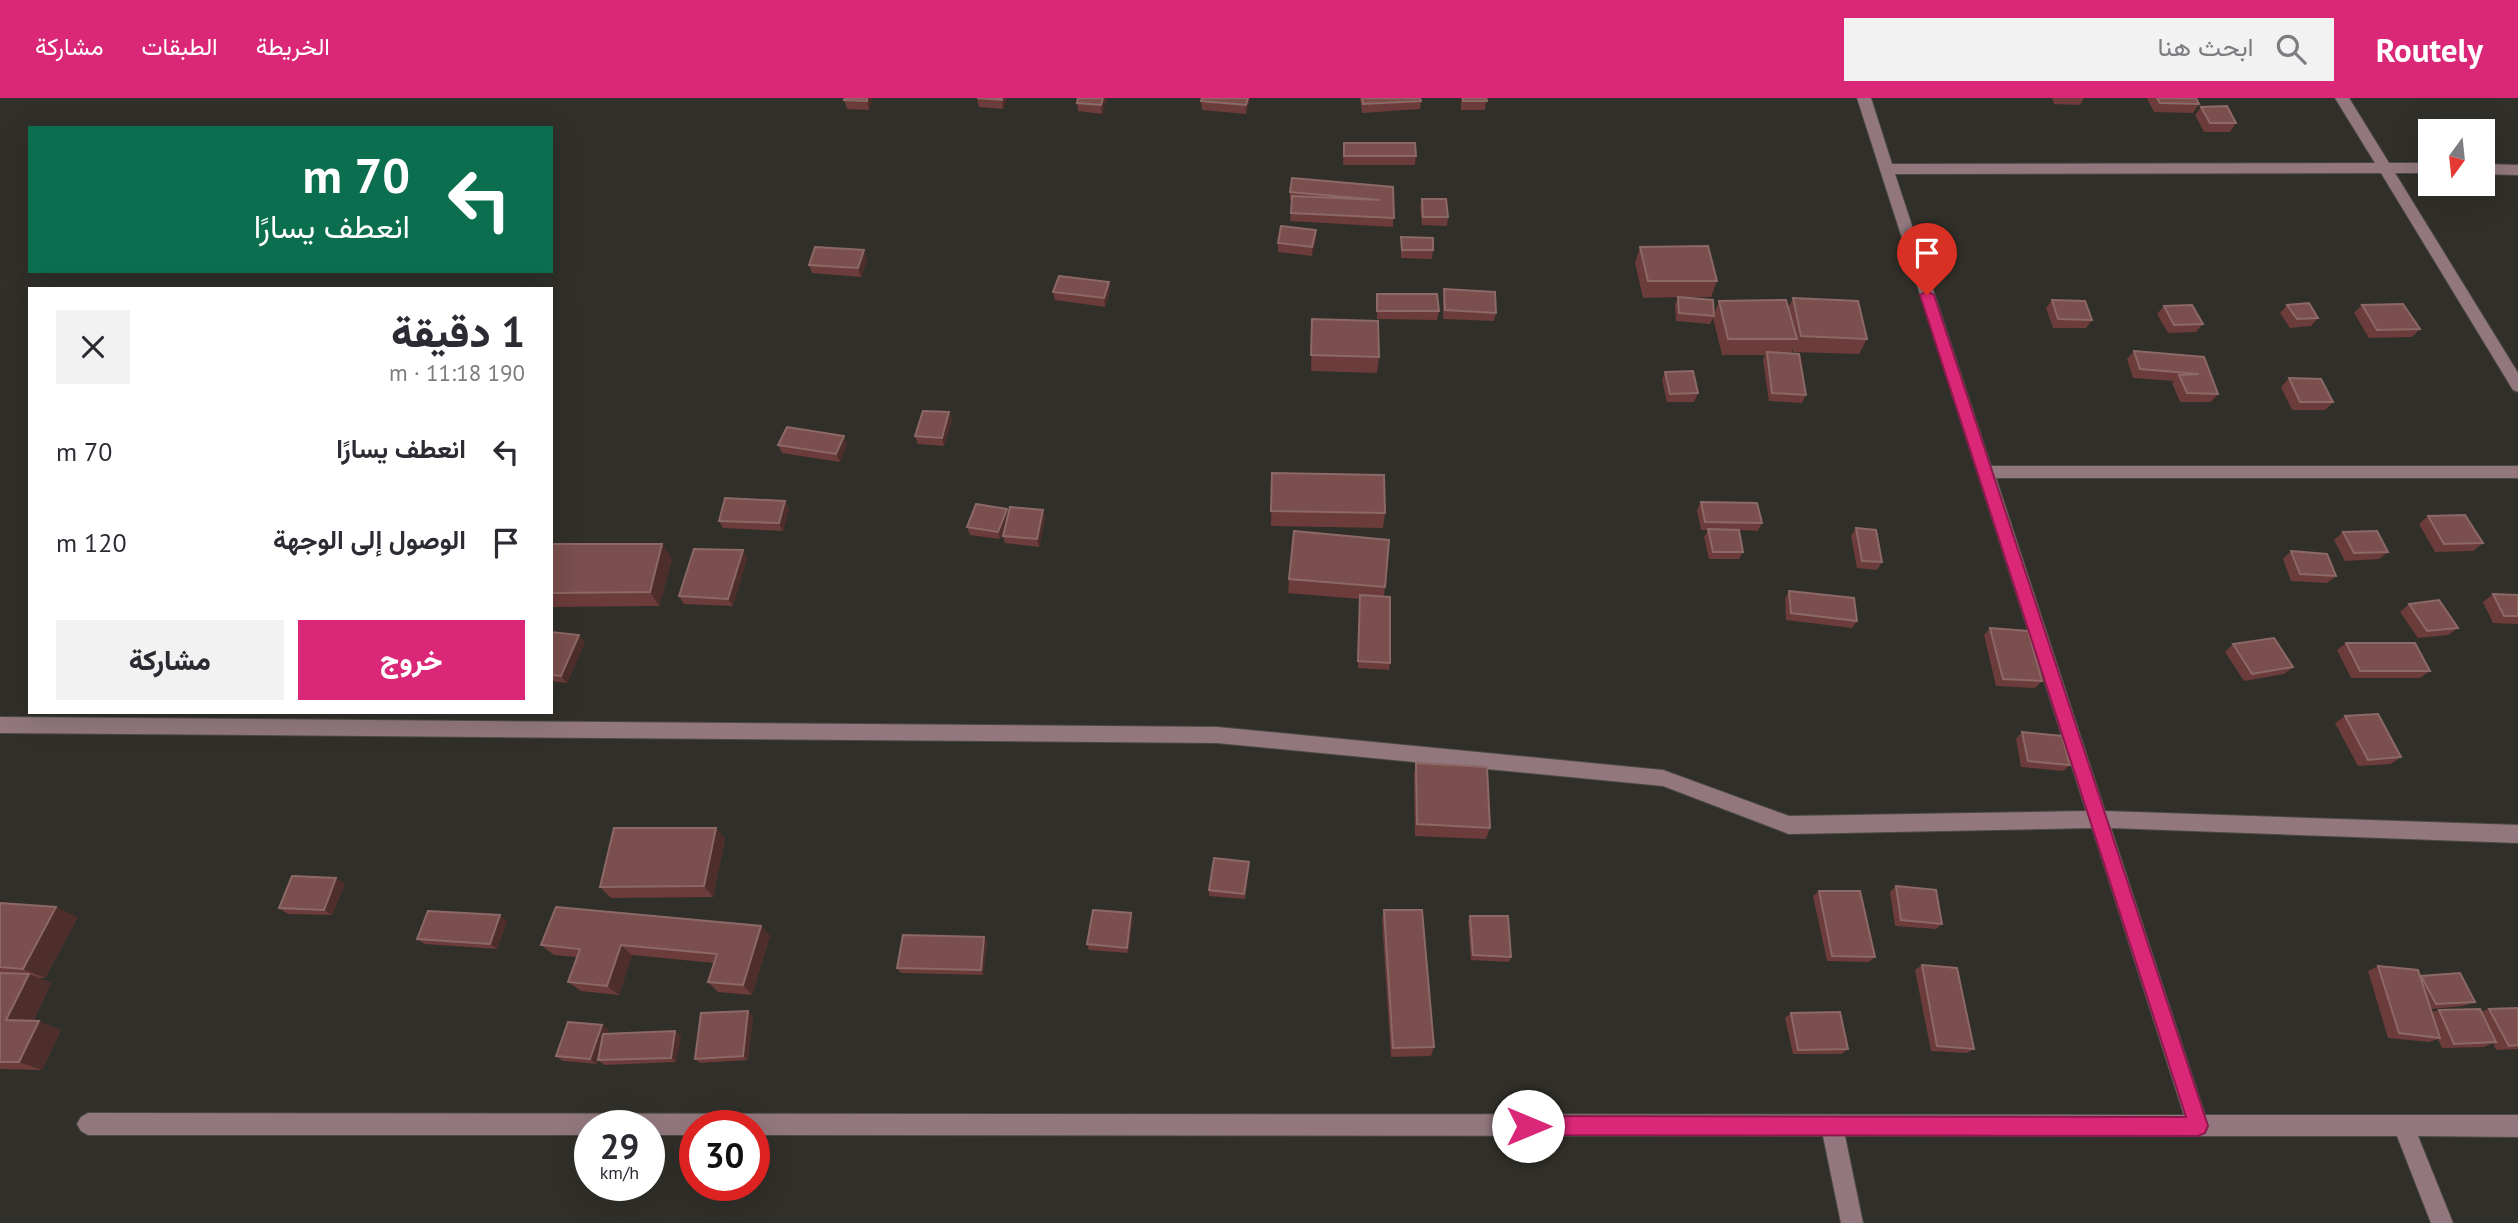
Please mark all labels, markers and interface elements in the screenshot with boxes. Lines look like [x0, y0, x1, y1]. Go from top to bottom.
search box [1844, 18, 2334, 81]
text: Routely [2376, 28, 2483, 71]
text: ابحث هنا [2157, 30, 2254, 63]
icon: search [2272, 30, 2310, 68]
text: مشاركة [35, 31, 103, 62]
text: الطبقات [141, 31, 218, 62]
text: الخريطة [256, 31, 330, 62]
north arrow [2418, 119, 2496, 196]
map controls [2418, 119, 2495, 196]
text: 70 m [303, 143, 410, 207]
icon: left [434, 154, 525, 245]
text: انعطف يسارًا [254, 205, 410, 247]
pin [1897, 223, 1957, 295]
icon: arrive [1908, 234, 1946, 272]
text: 1 دقيقة [391, 304, 525, 359]
button: close [56, 310, 130, 384]
text: 190 m · 11:18 [389, 358, 525, 387]
text: انعطف يسارًا [336, 432, 466, 465]
icon: left [487, 433, 525, 471]
text: 70 m [56, 435, 112, 468]
text: الوصول إلى الوجهة [273, 523, 466, 556]
icon: arrive [487, 524, 525, 562]
text: 120 m [56, 526, 127, 559]
button: مشاركة [56, 620, 284, 700]
button: خروج [298, 620, 525, 700]
position arrow [1491, 1089, 1565, 1163]
speed limit sign: 30 [679, 1110, 770, 1201]
text: 29 [600, 1123, 639, 1169]
text: km/h [600, 1161, 639, 1184]

